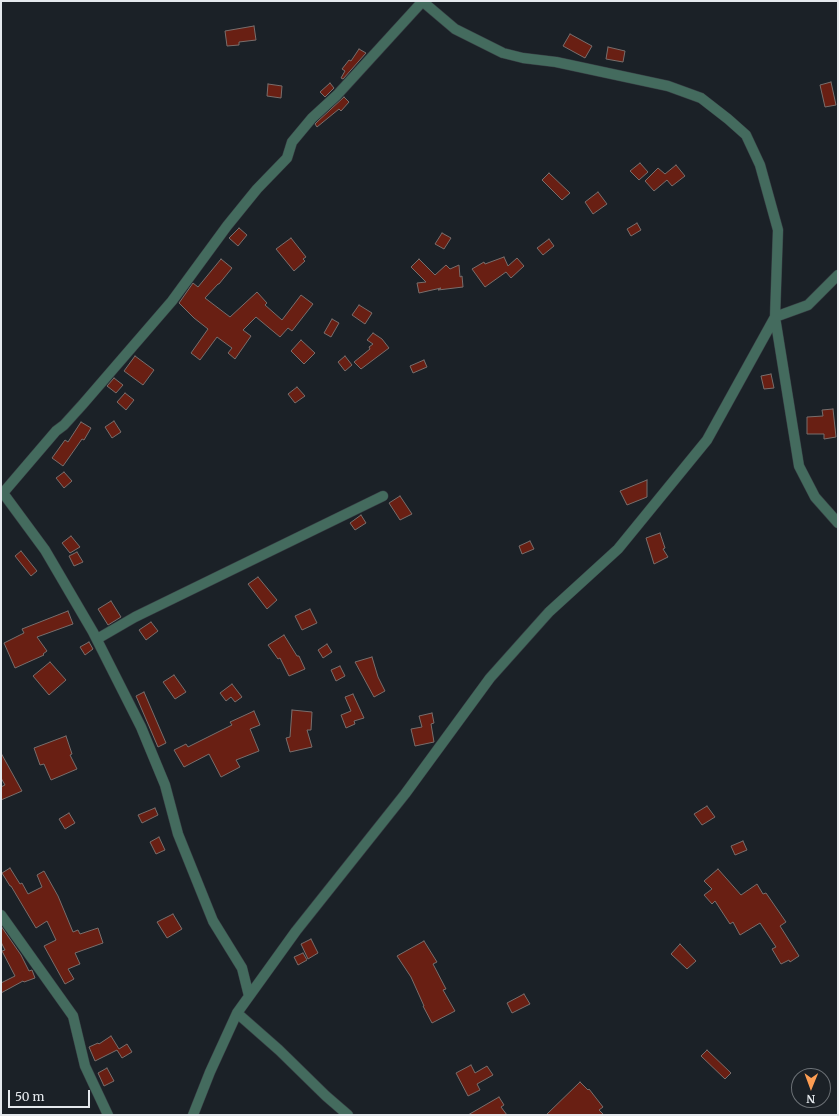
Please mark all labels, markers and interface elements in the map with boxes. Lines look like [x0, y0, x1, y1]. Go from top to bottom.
north arrow [791, 1068, 831, 1108]
scale bar [10, 1082, 92, 1108]
text: 50 m [15, 1089, 44, 1104]
text: N [806, 1092, 815, 1106]

